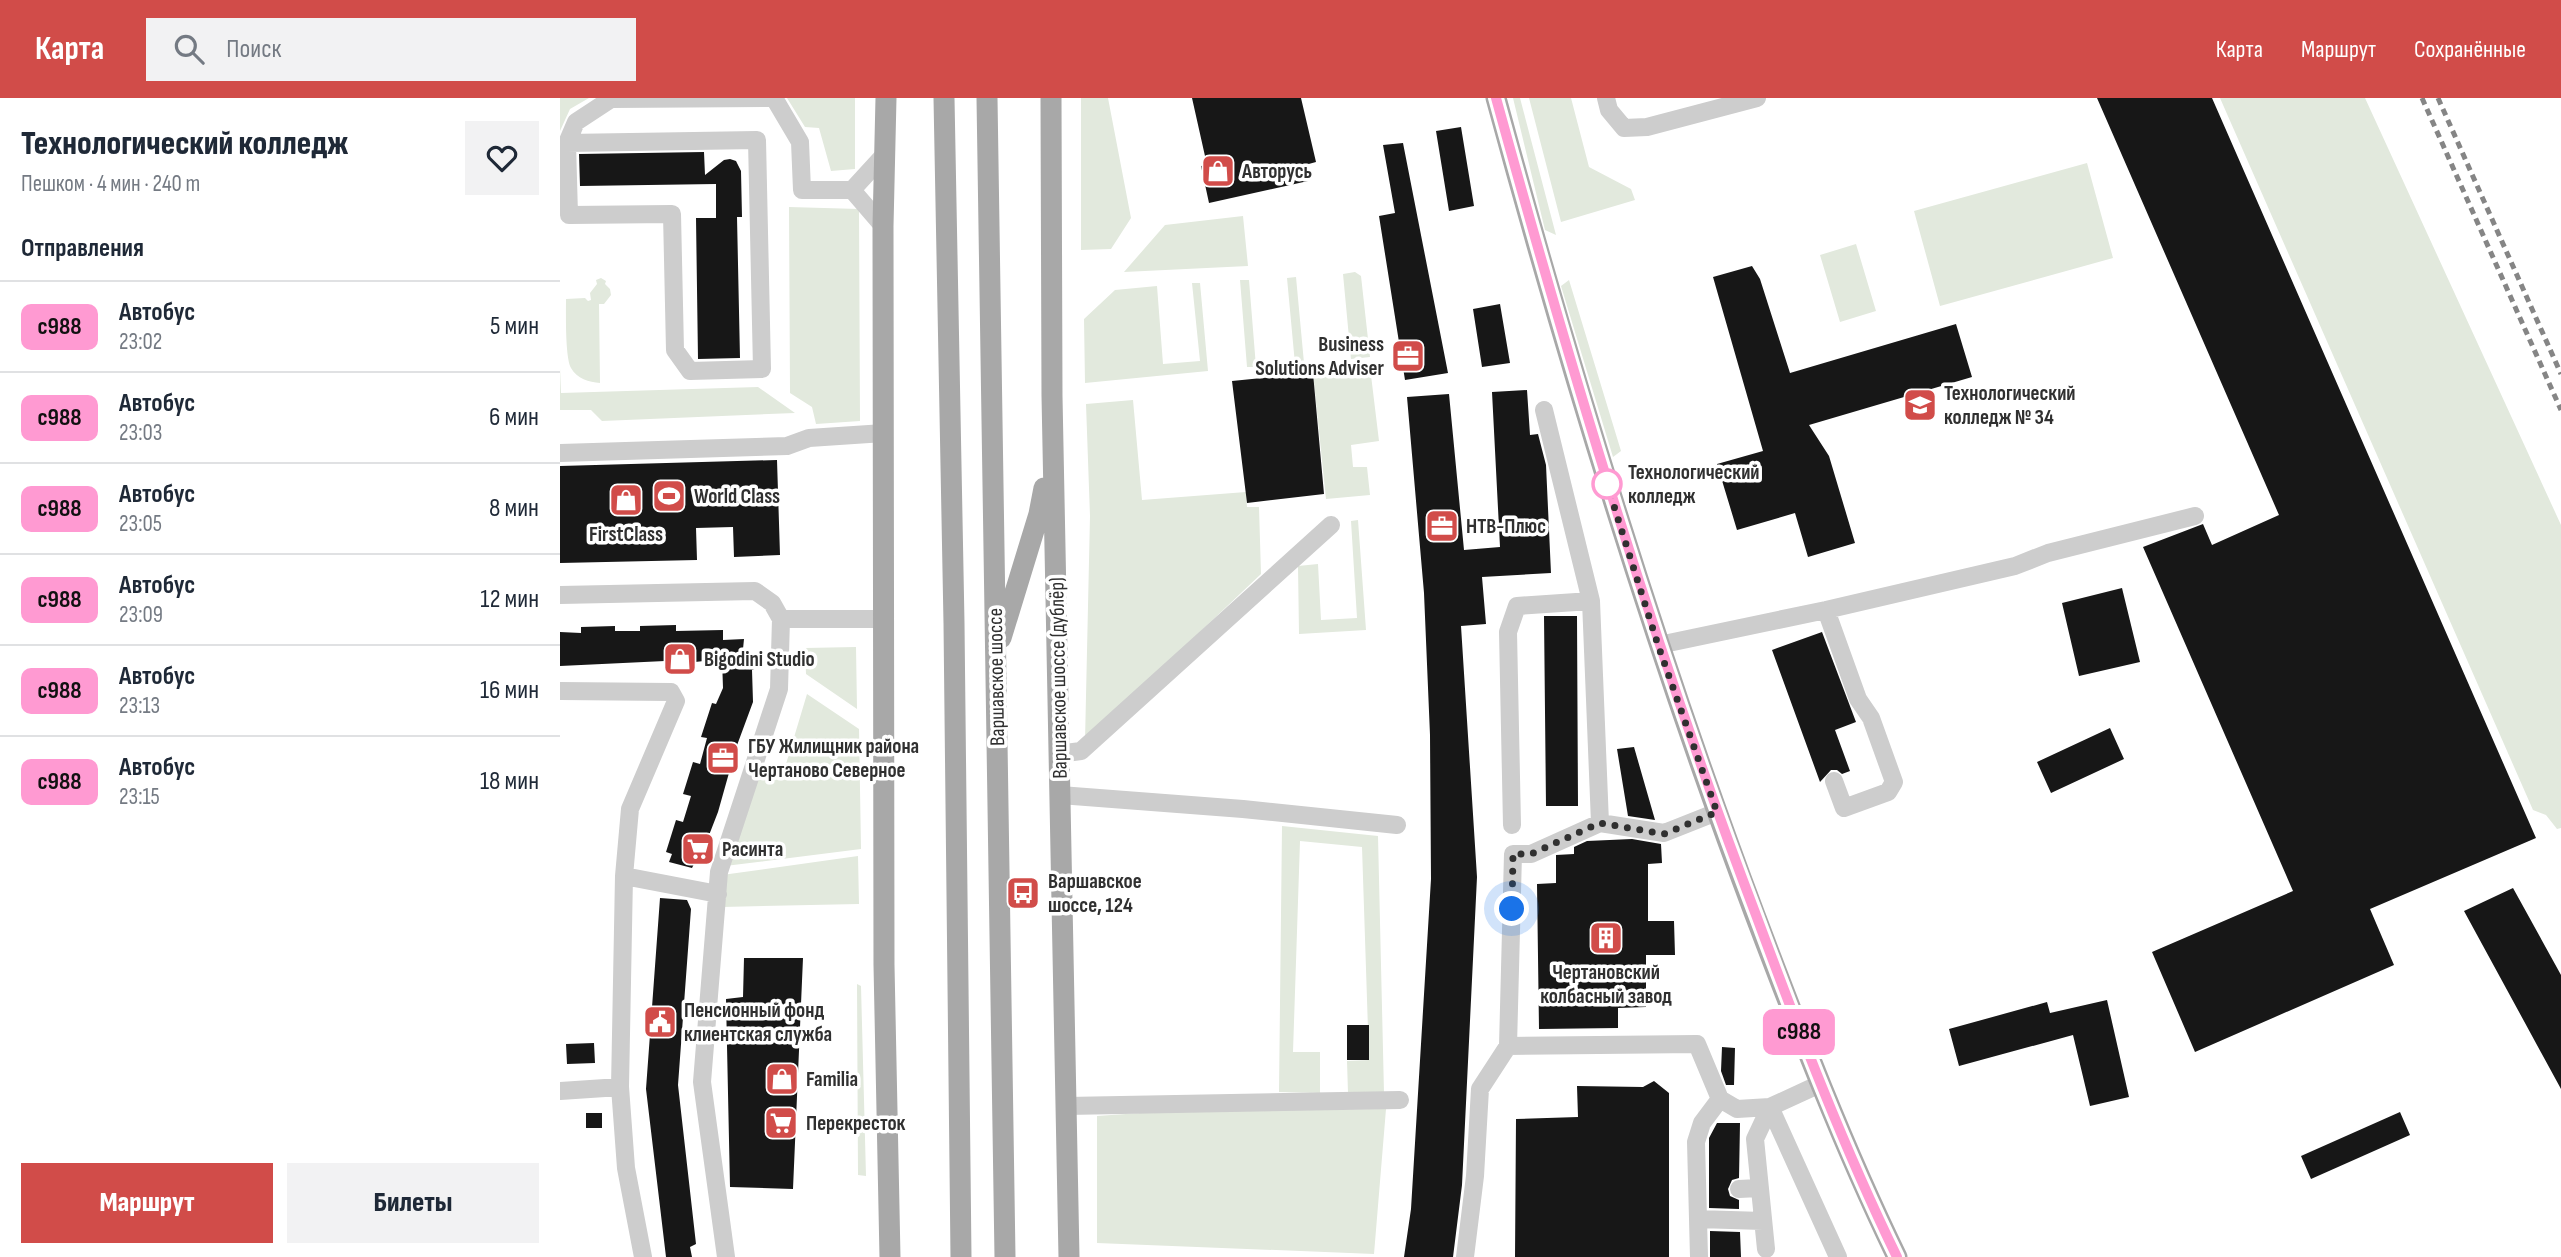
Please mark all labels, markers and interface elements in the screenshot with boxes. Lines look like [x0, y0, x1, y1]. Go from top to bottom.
search box [146, 18, 636, 81]
text: Карта [35, 29, 104, 69]
icon: search [170, 30, 208, 68]
text: Поиск [226, 34, 281, 65]
text: Карта [2216, 35, 2263, 64]
text: Маршрут [2301, 35, 2376, 64]
text: Сохранённые [2414, 35, 2526, 64]
button: heart [465, 121, 539, 195]
text: Технологический колледж [21, 124, 348, 164]
shop icon: Авторусь [1199, 152, 1237, 190]
place label: Авторусь [1241, 159, 1312, 184]
text: Пешком · 4 мин · 240 m [21, 170, 200, 198]
text: Отправления [21, 233, 144, 264]
text: Автобус [119, 297, 195, 328]
text: 5 мин [490, 311, 539, 342]
text: с988 [37, 312, 82, 341]
text: 23:02 [119, 328, 162, 356]
place label: Business Solutions Adviser [1255, 332, 1384, 381]
office icon: Business Solutions Adviser [1389, 337, 1427, 375]
place label: Технологический колледж № 34 [1944, 381, 2076, 430]
school or university icon: Технологический колледж № 34 [1901, 386, 1939, 424]
text: Автобус [119, 388, 195, 419]
text: 6 мин [489, 402, 539, 433]
text: с988 [37, 403, 82, 432]
text: 23:03 [119, 419, 162, 447]
place label: Технологический колледж [1628, 460, 1760, 509]
marker: Технологический колледж [1592, 469, 1622, 499]
sports icon: World Class [650, 477, 688, 515]
text: Автобус [119, 479, 195, 510]
shop icon: FirstClass [607, 481, 645, 519]
place label: World Class [694, 484, 780, 509]
text: 8 мин [489, 493, 539, 524]
text: с988 [37, 494, 82, 523]
office icon: НТВ-Плюс [1423, 507, 1461, 545]
text: 23:05 [119, 510, 162, 538]
place label: НТВ-Плюс [1466, 514, 1546, 539]
place label: FirstClass [589, 522, 663, 547]
text: Автобус [119, 570, 195, 601]
street label: Варшавское шоссе (дублёр) [1044, 577, 1073, 779]
text: 12 мин [480, 584, 539, 615]
text: с988 [37, 585, 82, 614]
text: 23:09 [119, 601, 163, 629]
street label: Варшавское шоссе [983, 608, 1010, 746]
shop icon: Bigodini Studio [661, 640, 699, 678]
place label: Bigodini Studio [704, 647, 815, 672]
text: Автобус [119, 661, 195, 692]
text: 16 мин [480, 675, 539, 706]
text: с988 [37, 676, 82, 705]
text: 23:13 [119, 692, 160, 720]
place label: ГБУ Жилищник района Чертаново Северное [748, 734, 919, 783]
office icon: ГБУ Жилищник района Чертаново Северное [704, 739, 742, 777]
text: Автобус [119, 752, 195, 783]
text: 18 мин [480, 766, 539, 797]
text: с988 [37, 767, 82, 796]
text: 23:15 [119, 783, 160, 811]
supermarket icon: Расинта [679, 830, 717, 868]
place label: Расинта [722, 837, 783, 862]
place label: Варшавское шоссе, 124 [1048, 869, 1142, 918]
bus stop icon: Варшавское шоссе, 124 [1004, 874, 1042, 912]
your location [1494, 891, 1529, 926]
building icon: Чертановский колбасный завод [1587, 919, 1625, 957]
place label: Чертановский колбасный завод [1540, 960, 1672, 1009]
place label: Пенсионный фонд клиентская служба [684, 998, 832, 1047]
public building icon: Пенсионный фонд клиентская служба [641, 1003, 679, 1041]
line badge: с988 [1750, 1009, 1848, 1055]
text: с988 [1777, 1017, 1821, 1046]
shop icon: Familia [763, 1060, 801, 1098]
place label: Familia [806, 1067, 858, 1092]
supermarket icon: Перекресток [762, 1104, 800, 1142]
place label: Перекресток [806, 1111, 906, 1136]
button: Маршрут [21, 1163, 273, 1243]
button: Билеты [287, 1163, 539, 1243]

